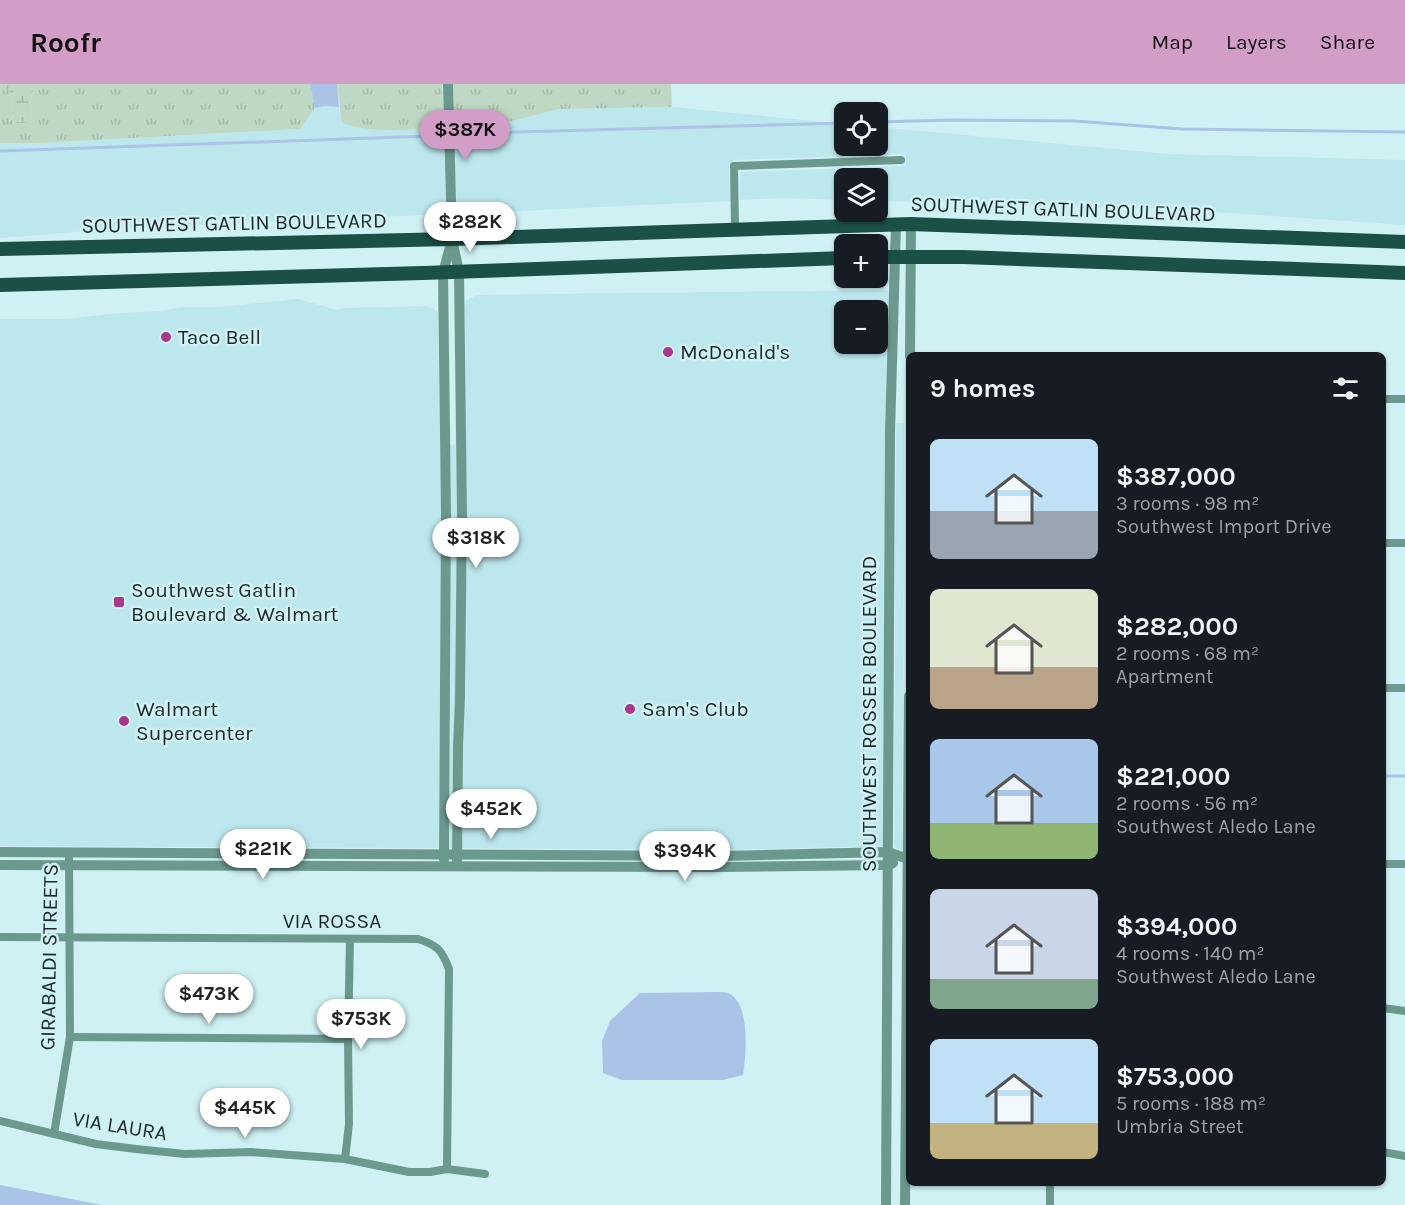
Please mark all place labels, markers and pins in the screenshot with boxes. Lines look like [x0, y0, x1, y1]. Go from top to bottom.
pin: $387K [423, 110, 507, 161]
pin: $282K [428, 202, 512, 253]
place label: Taco Bell [178, 325, 261, 349]
marker: Taco Bell [159, 330, 173, 344]
place label: McDonald's [680, 340, 790, 364]
marker: McDonald's [661, 345, 675, 359]
pin: $318K [434, 518, 518, 569]
place label: Southwest Gatlin Boulevard & Walmart [131, 578, 339, 626]
marker: Southwest Gatlin Boulevard & Walmart [112, 595, 126, 609]
place label: Walmart Supercenter [136, 697, 253, 745]
place label: Sam's Club [642, 697, 749, 721]
marker: Sam's Club [623, 702, 637, 716]
marker: Walmart Supercenter [117, 714, 131, 728]
pin: $452K [449, 789, 533, 840]
pin: $221K [221, 829, 305, 880]
pin: $394K [643, 831, 727, 882]
pin: $473K [167, 974, 251, 1025]
pin: $753K [319, 999, 403, 1050]
pin: $445K [203, 1088, 287, 1139]

